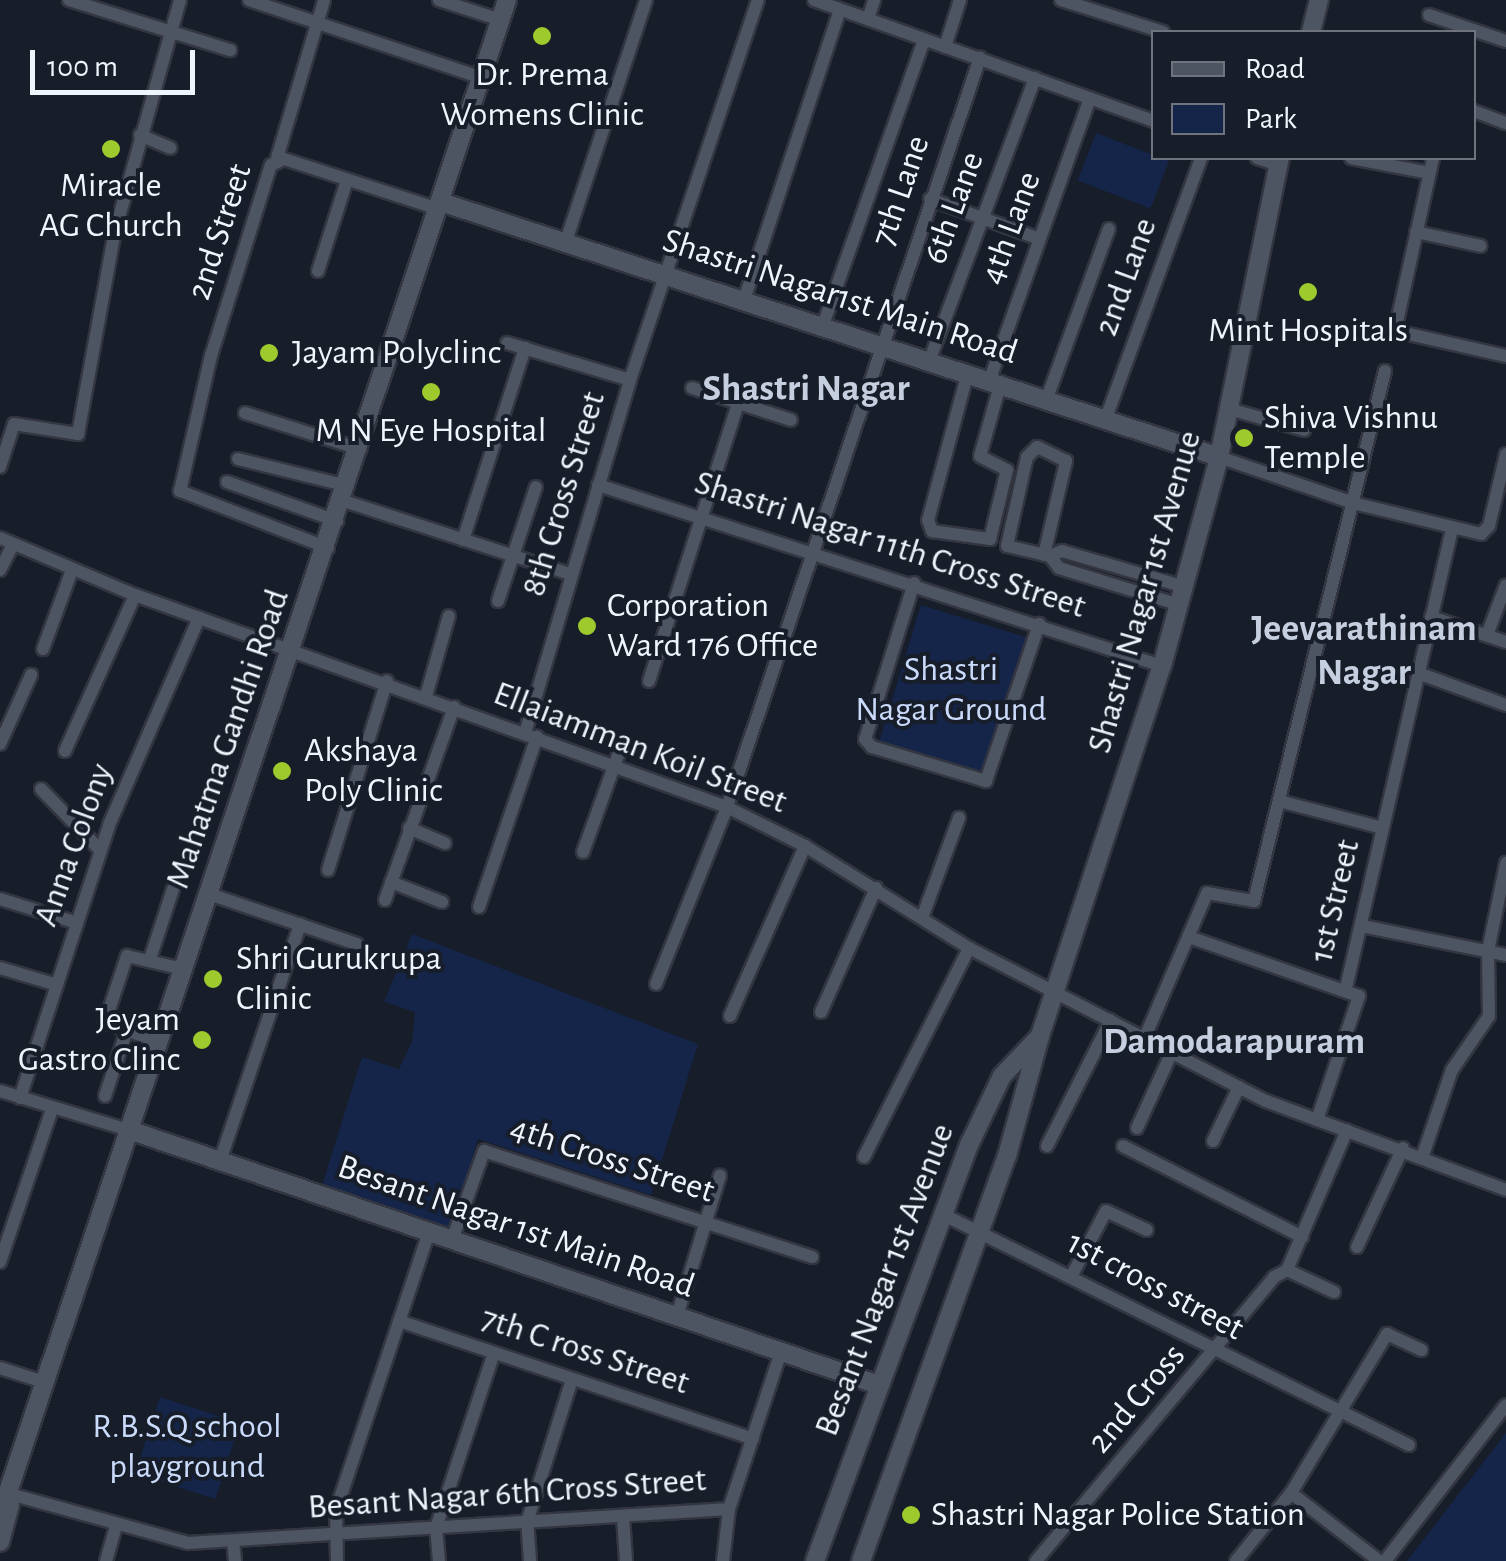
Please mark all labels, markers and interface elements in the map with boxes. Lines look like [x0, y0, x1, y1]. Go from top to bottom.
marker: Dr. Prema Womens Clinic [529, 23, 555, 49]
scale bar [35, 30, 200, 92]
legend [1151, 30, 1476, 160]
text: 100 m [47, 52, 118, 82]
place label: Dr. Prema Womens Clinic [441, 54, 643, 136]
text: Road [1245, 54, 1305, 84]
text: Park [1245, 104, 1297, 134]
street label: 7th Lane [863, 130, 939, 252]
marker: Miracle AG Church [100, 138, 122, 160]
street label: 6th Lane [914, 146, 994, 270]
street label: 2nd Street [178, 159, 262, 305]
place label: Miracle AG Church [39, 165, 183, 247]
street label: 4th Lane [971, 166, 1051, 290]
street label: 2nd Lane [1085, 212, 1167, 342]
street label: Shastri Nagar1st Main Road [657, 220, 1023, 374]
marker: Mint Hospitals [1295, 279, 1321, 305]
place label: Mint Hospitals [1208, 310, 1408, 352]
place label: Jayam Polyclinc [292, 332, 501, 374]
marker: Jayam Polyclinc [256, 340, 282, 366]
district label: Shastri Nagar [702, 367, 910, 413]
marker: M N Eye Hospital [418, 379, 444, 405]
street label: 8th Cross Street [513, 387, 615, 601]
place label: Shiva Vishnu Temple [1264, 397, 1438, 479]
place label: M N Eye Hospital [316, 410, 546, 452]
street label: Shastri Nagar 1st Avenue [1079, 426, 1211, 758]
marker: Shiva Vishnu Temple [1233, 427, 1255, 449]
street label: Shastri Nagar 11th Cross Street [689, 462, 1091, 628]
street label: Mahatma Gandhi Road [157, 584, 299, 894]
place label: Corporation Ward 176 Office [607, 585, 818, 667]
district label: Jeevarathinam Nagar [1251, 607, 1477, 696]
marker: Corporation Ward 176 Office [576, 615, 598, 637]
park label: Shastri Nagar Ground [855, 649, 1047, 731]
street label: Ellaiamman Koil Street [487, 673, 793, 823]
place label: Akshaya Poly Clinic [304, 730, 443, 812]
street label: Anna Colony [25, 758, 123, 932]
marker: Akshaya Poly Clinic [269, 758, 295, 784]
street label: 1st Street [1301, 836, 1369, 966]
place label: Shri Gurukrupa Clinic [236, 938, 442, 1020]
marker: Shri Gurukrupa Clinic [200, 966, 226, 992]
place label: Jeyam Gastro Clinc [18, 999, 180, 1081]
district label: Damodarapuram [1103, 1020, 1365, 1066]
marker: Jeyam Gastro Clinc [189, 1027, 215, 1053]
street label: 4th Cross Street [505, 1107, 719, 1213]
street label: Besant Nagar 1st Avenue [806, 1118, 964, 1442]
street label: Besant Nagar 1st Main Road [332, 1146, 700, 1308]
street label: 1st cross street [1059, 1222, 1251, 1350]
street label: 7th C ross Street [476, 1298, 694, 1404]
street label: 2nd Cross [1079, 1336, 1195, 1462]
park label: R.B.S.Q school playground [92, 1406, 282, 1488]
street label: Besant Nagar 6th Cross Street [307, 1459, 707, 1529]
place label: Shastri Nagar Police Station [931, 1494, 1305, 1536]
marker: Shastri Nagar Police Station [900, 1504, 922, 1526]

